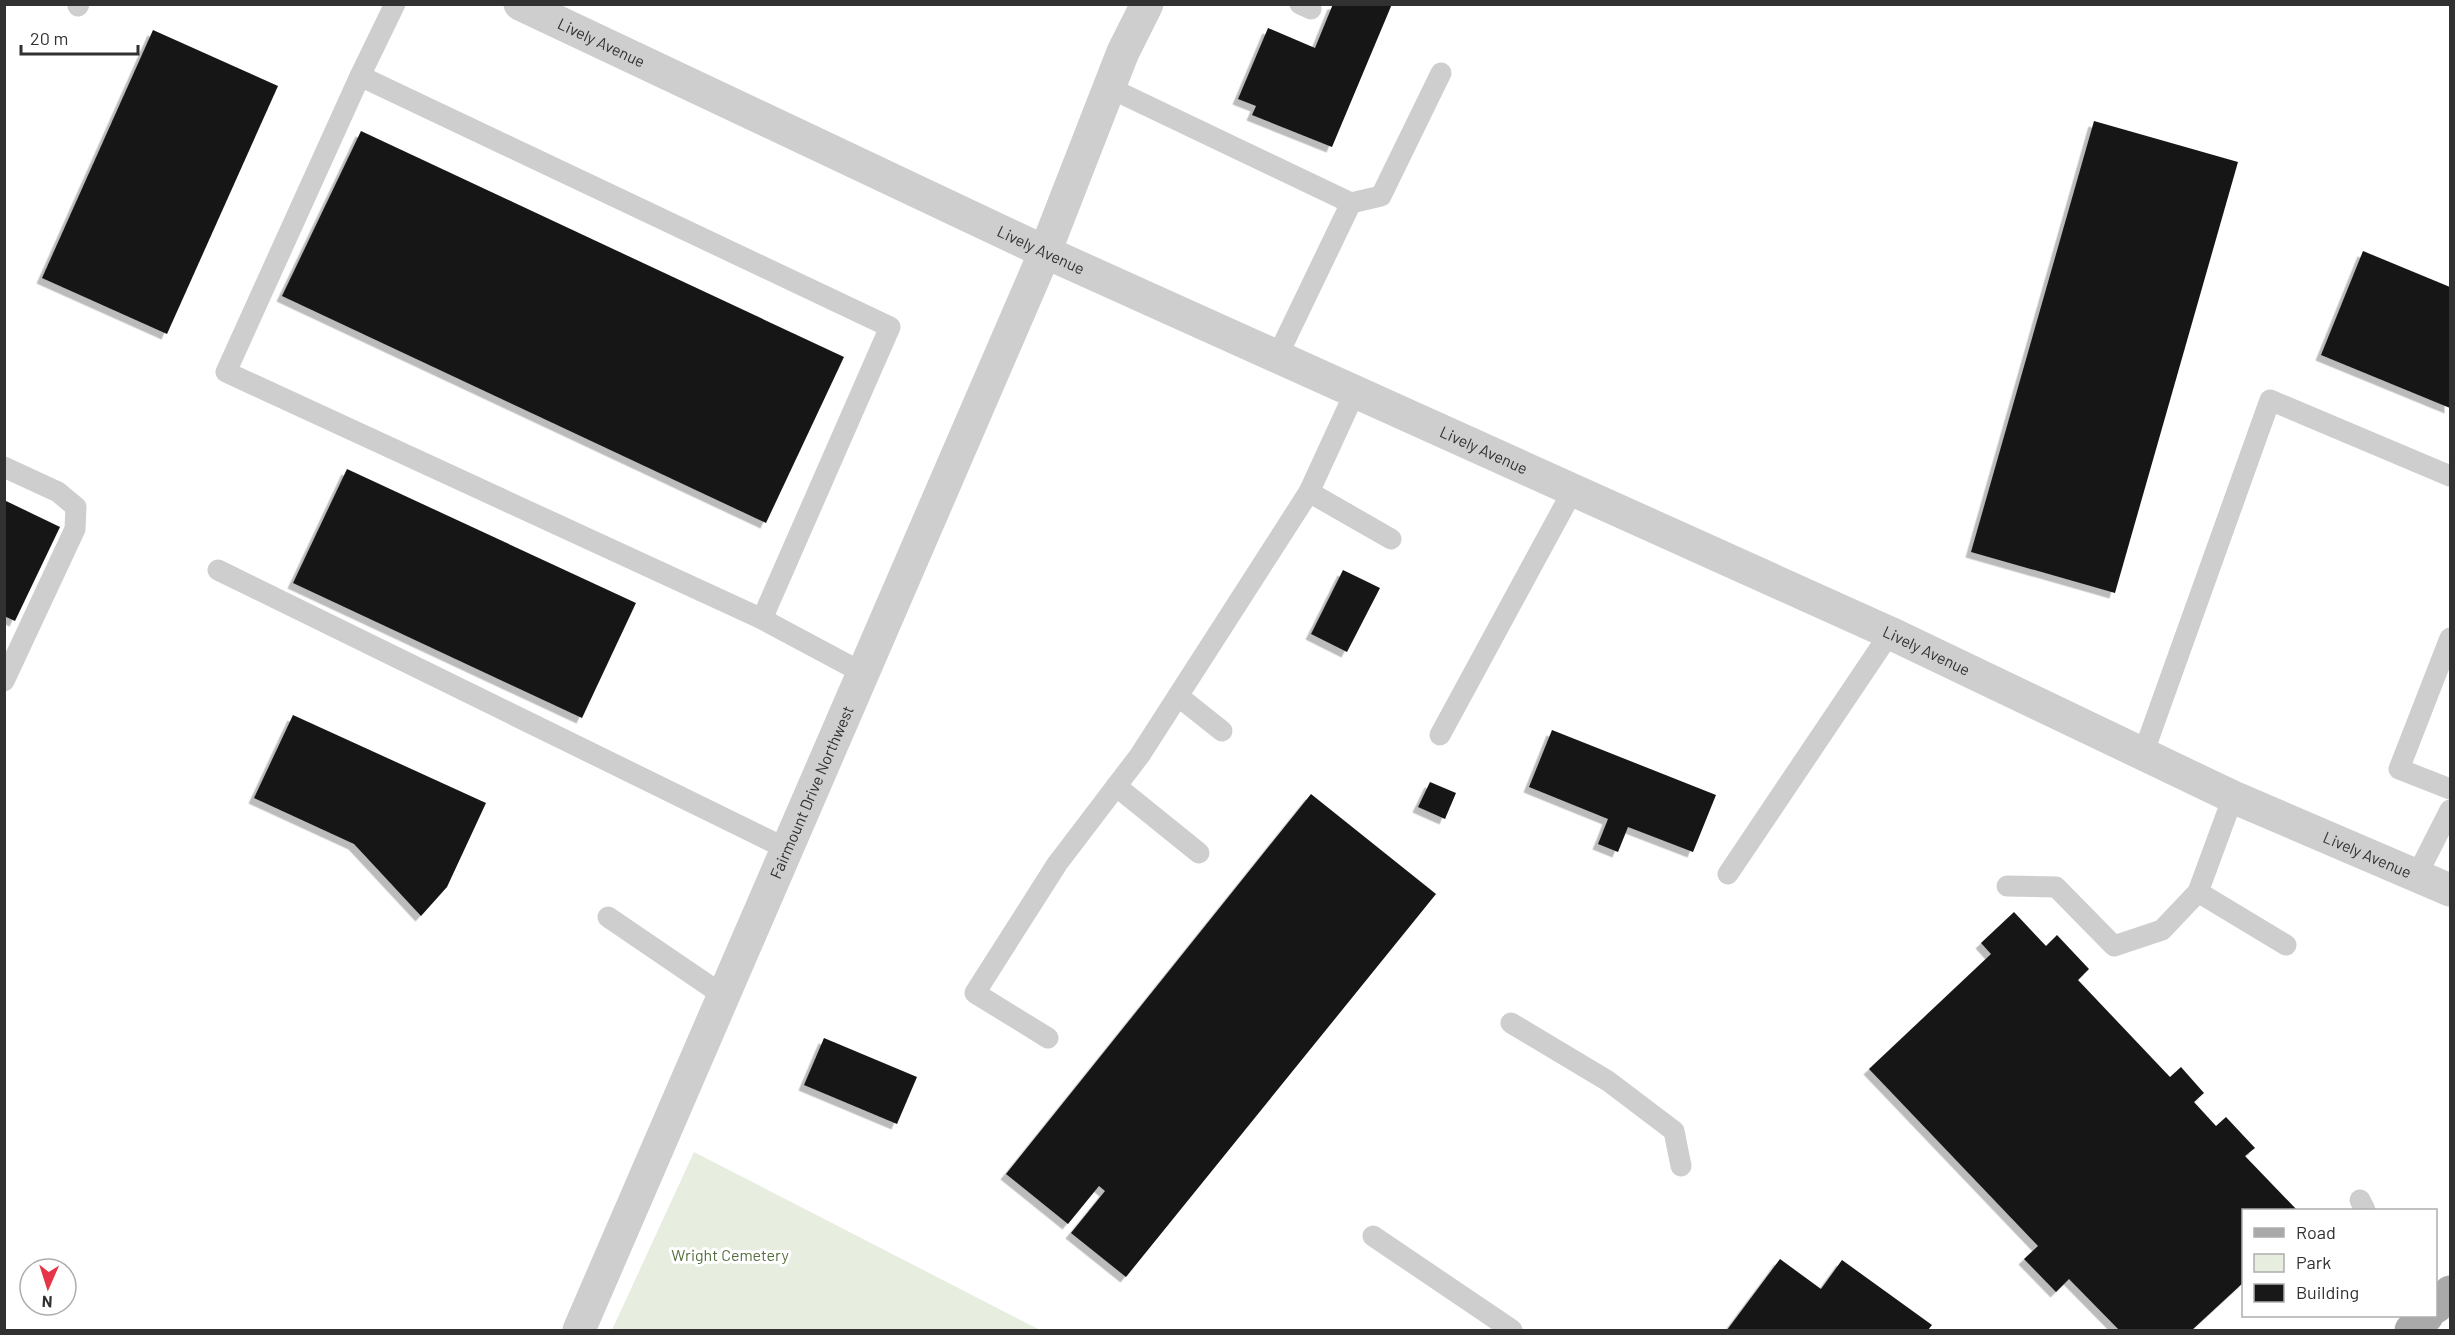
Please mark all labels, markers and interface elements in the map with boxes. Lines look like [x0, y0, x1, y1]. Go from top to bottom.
street label: Lively Avenue [555, 13, 648, 71]
scale bar [21, 18, 138, 56]
text: 20 m [30, 27, 68, 49]
street label: Lively Avenue [994, 221, 1088, 278]
street label: Lively Avenue [1437, 421, 1531, 477]
street label: Lively Avenue [1880, 621, 1973, 679]
street label: Fairmount Drive Northwest [765, 702, 857, 881]
street label: Lively Avenue [2321, 827, 2415, 881]
legend [2242, 1209, 2437, 1317]
text: Road [2296, 1221, 2336, 1243]
park label: Wright Cemetery [671, 1245, 789, 1264]
text: Park [2296, 1251, 2331, 1273]
north arrow [18, 1257, 78, 1317]
text: Building [2296, 1281, 2359, 1303]
text: N [41, 1293, 53, 1312]

